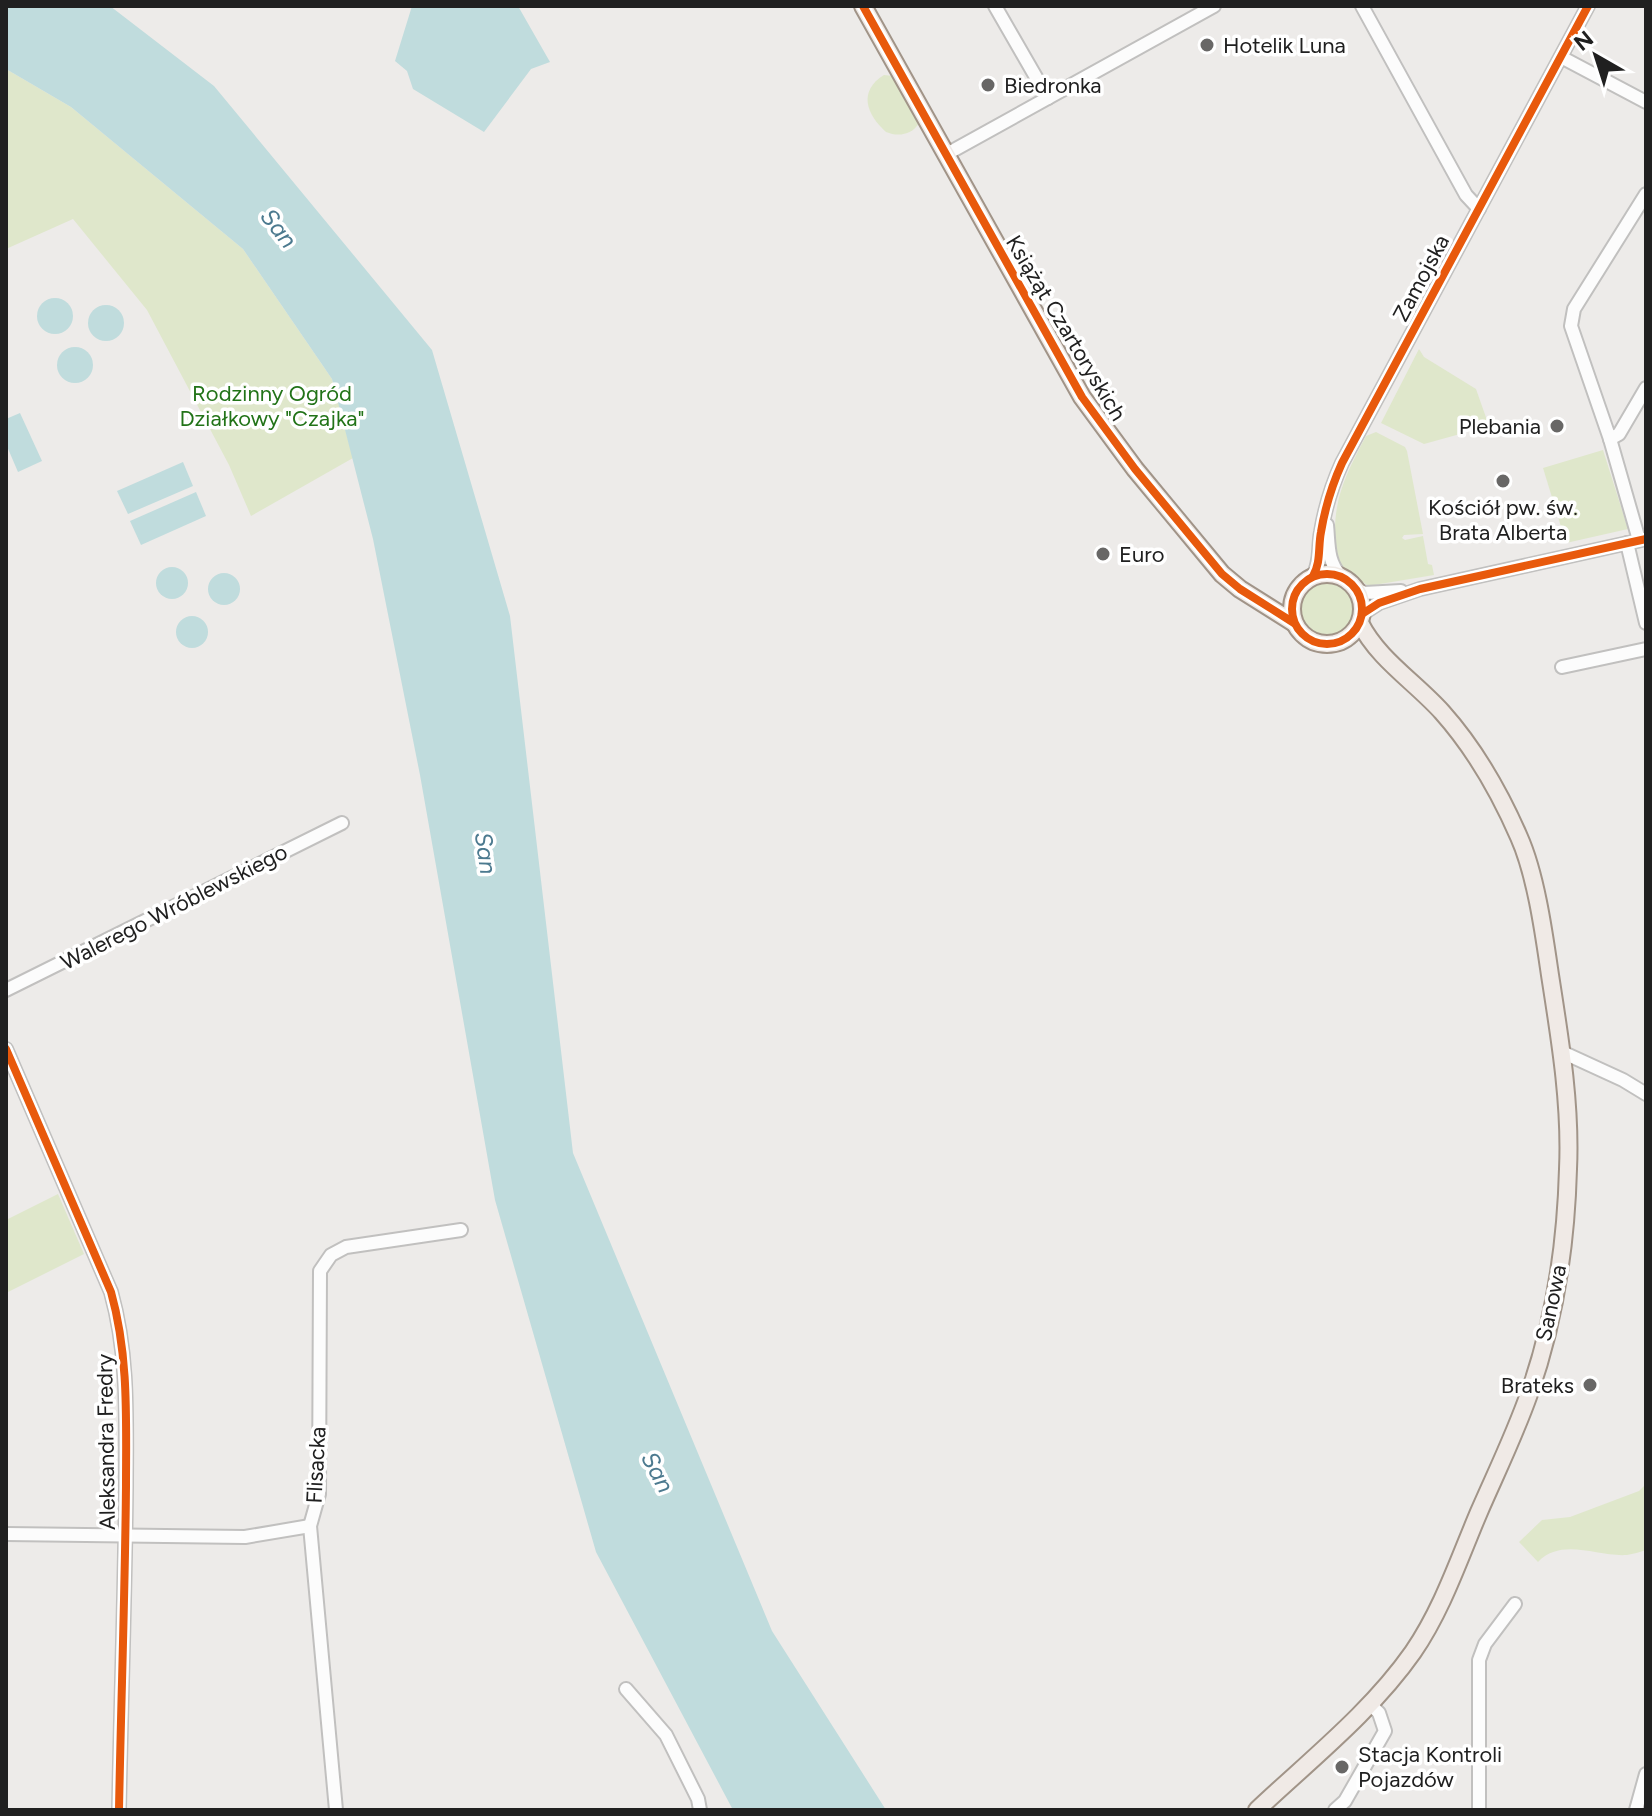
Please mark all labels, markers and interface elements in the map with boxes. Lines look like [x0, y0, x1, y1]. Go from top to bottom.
north arrow [1556, 16, 1636, 96]
text: N [1569, 25, 1599, 57]
place label: Hotelik Luna [1223, 32, 1346, 59]
marker: Hotelik Luna [1198, 36, 1216, 54]
place label: Biedronka [1004, 72, 1102, 99]
marker: Biedronka [979, 76, 997, 94]
water label: San [255, 202, 303, 254]
street label: Zamojska [1387, 230, 1455, 326]
street label: Książąt Czartoryskich [1000, 231, 1132, 425]
park label: Rodzinny Ogród Działkowy "Czajka" [179, 380, 365, 432]
place label: Plebania [1459, 413, 1541, 440]
marker: Plebania [1548, 417, 1566, 435]
marker: Kościół pw. św. Brata Alberta [1494, 472, 1512, 490]
place label: Kościół pw. św. Brata Alberta [1428, 494, 1578, 546]
place label: Euro [1119, 541, 1165, 568]
marker: Euro [1094, 545, 1112, 563]
water label: San [469, 830, 503, 876]
street label: Walerego Wróblewskiego [56, 838, 292, 976]
street label: Sanowa [1530, 1262, 1572, 1344]
street label: Aleksandra Fredry [91, 1353, 121, 1530]
place label: Brateks [1501, 1372, 1574, 1399]
marker: Brateks [1581, 1376, 1599, 1394]
street label: Flisacka [301, 1426, 331, 1504]
water label: San [635, 1447, 681, 1497]
place label: Stacja Kontroli Pojazdów [1358, 1741, 1502, 1793]
marker: Stacja Kontroli Pojazdów [1333, 1758, 1351, 1776]

